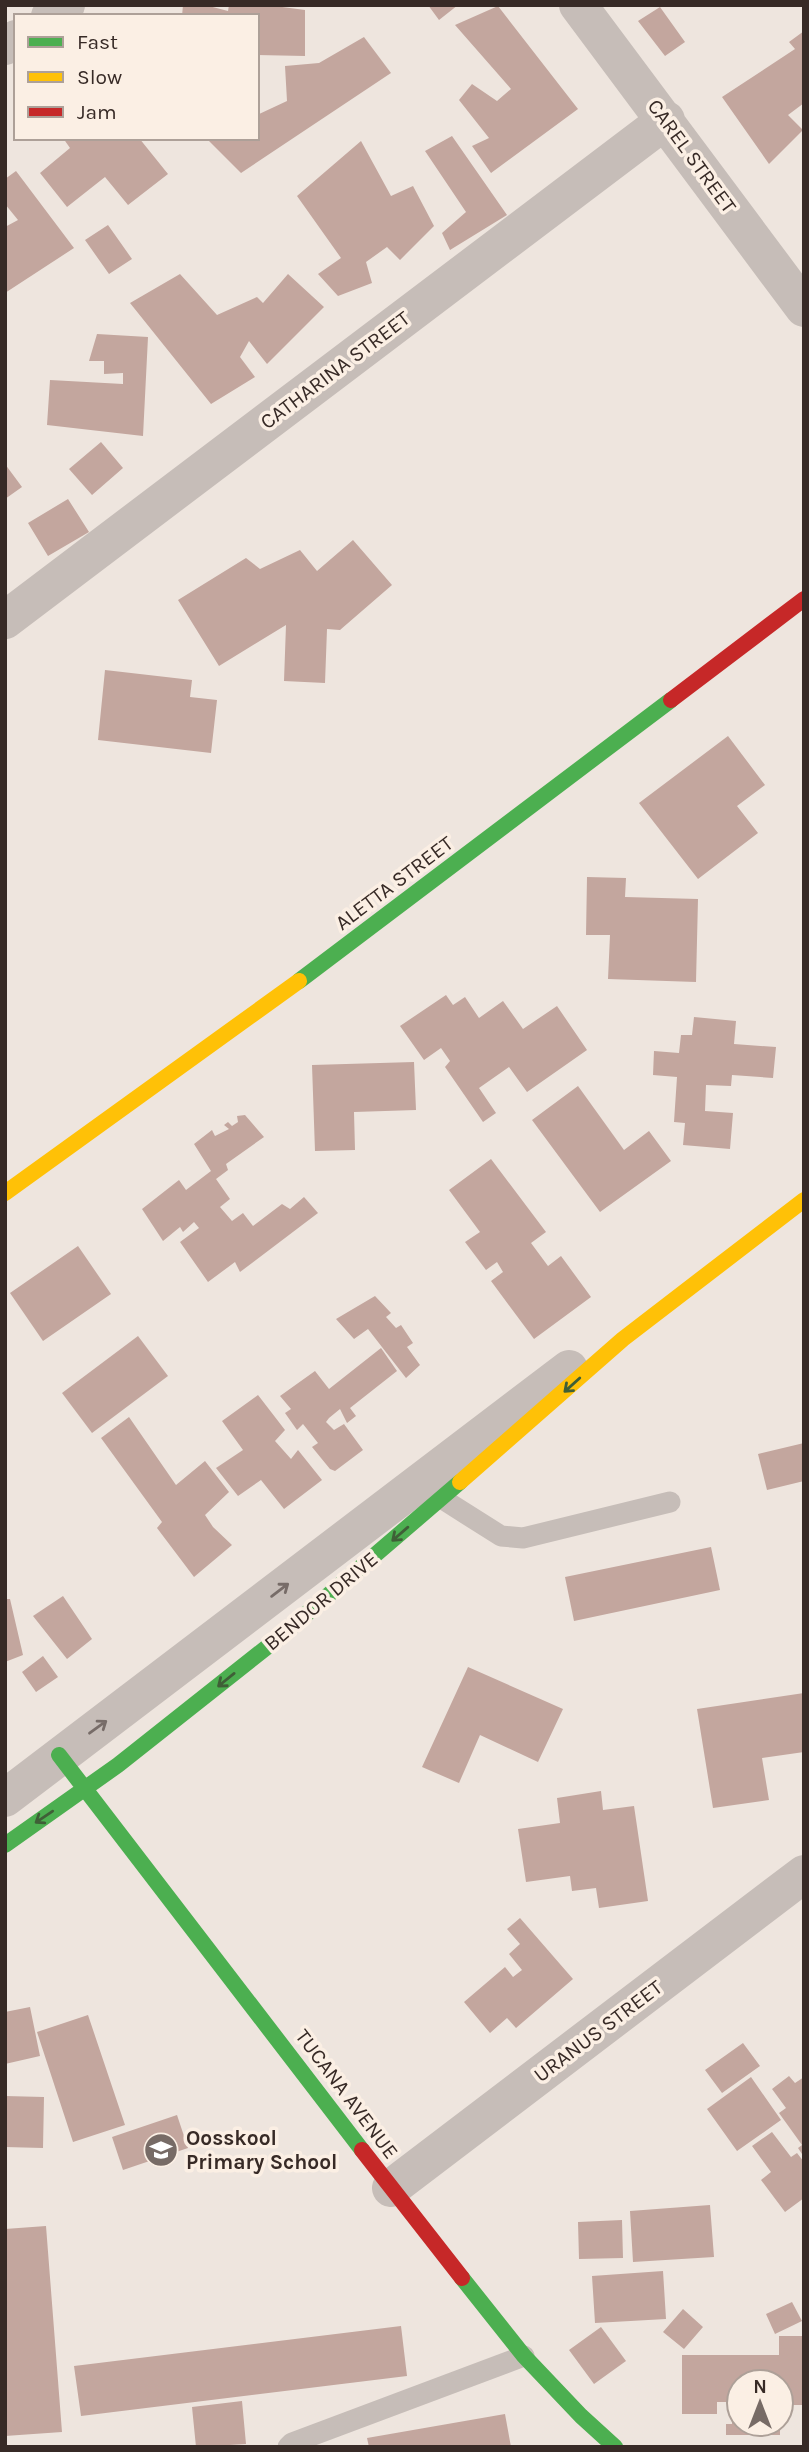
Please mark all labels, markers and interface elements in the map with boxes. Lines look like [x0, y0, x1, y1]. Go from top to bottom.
legend [14, 14, 259, 140]
text: Fast [77, 30, 118, 54]
text: Slow [77, 65, 122, 89]
street label: CAREL STREET [643, 95, 742, 218]
text: Jam [77, 100, 117, 124]
street label: CATHARINA STREET [255, 306, 415, 434]
street label: ALETTA STREET [330, 831, 458, 935]
one-way arrow [563, 1377, 581, 1393]
one-way arrow [391, 1526, 409, 1542]
street label: BENDOR DRIVE [259, 1547, 383, 1655]
one-way arrow [270, 1582, 288, 1597]
one-way arrow [217, 1672, 235, 1688]
one-way arrow [88, 1720, 107, 1734]
one-way arrow [35, 1810, 54, 1824]
street label: URANUS STREET [529, 1975, 667, 2087]
street label: TUCANA AVENUE [291, 2025, 403, 2163]
place label: Oosskool Primary School [186, 2126, 337, 2174]
school or university icon: Oosskool Primary School [142, 2131, 180, 2169]
north arrow [725, 2368, 795, 2438]
text: N [753, 2376, 767, 2398]

